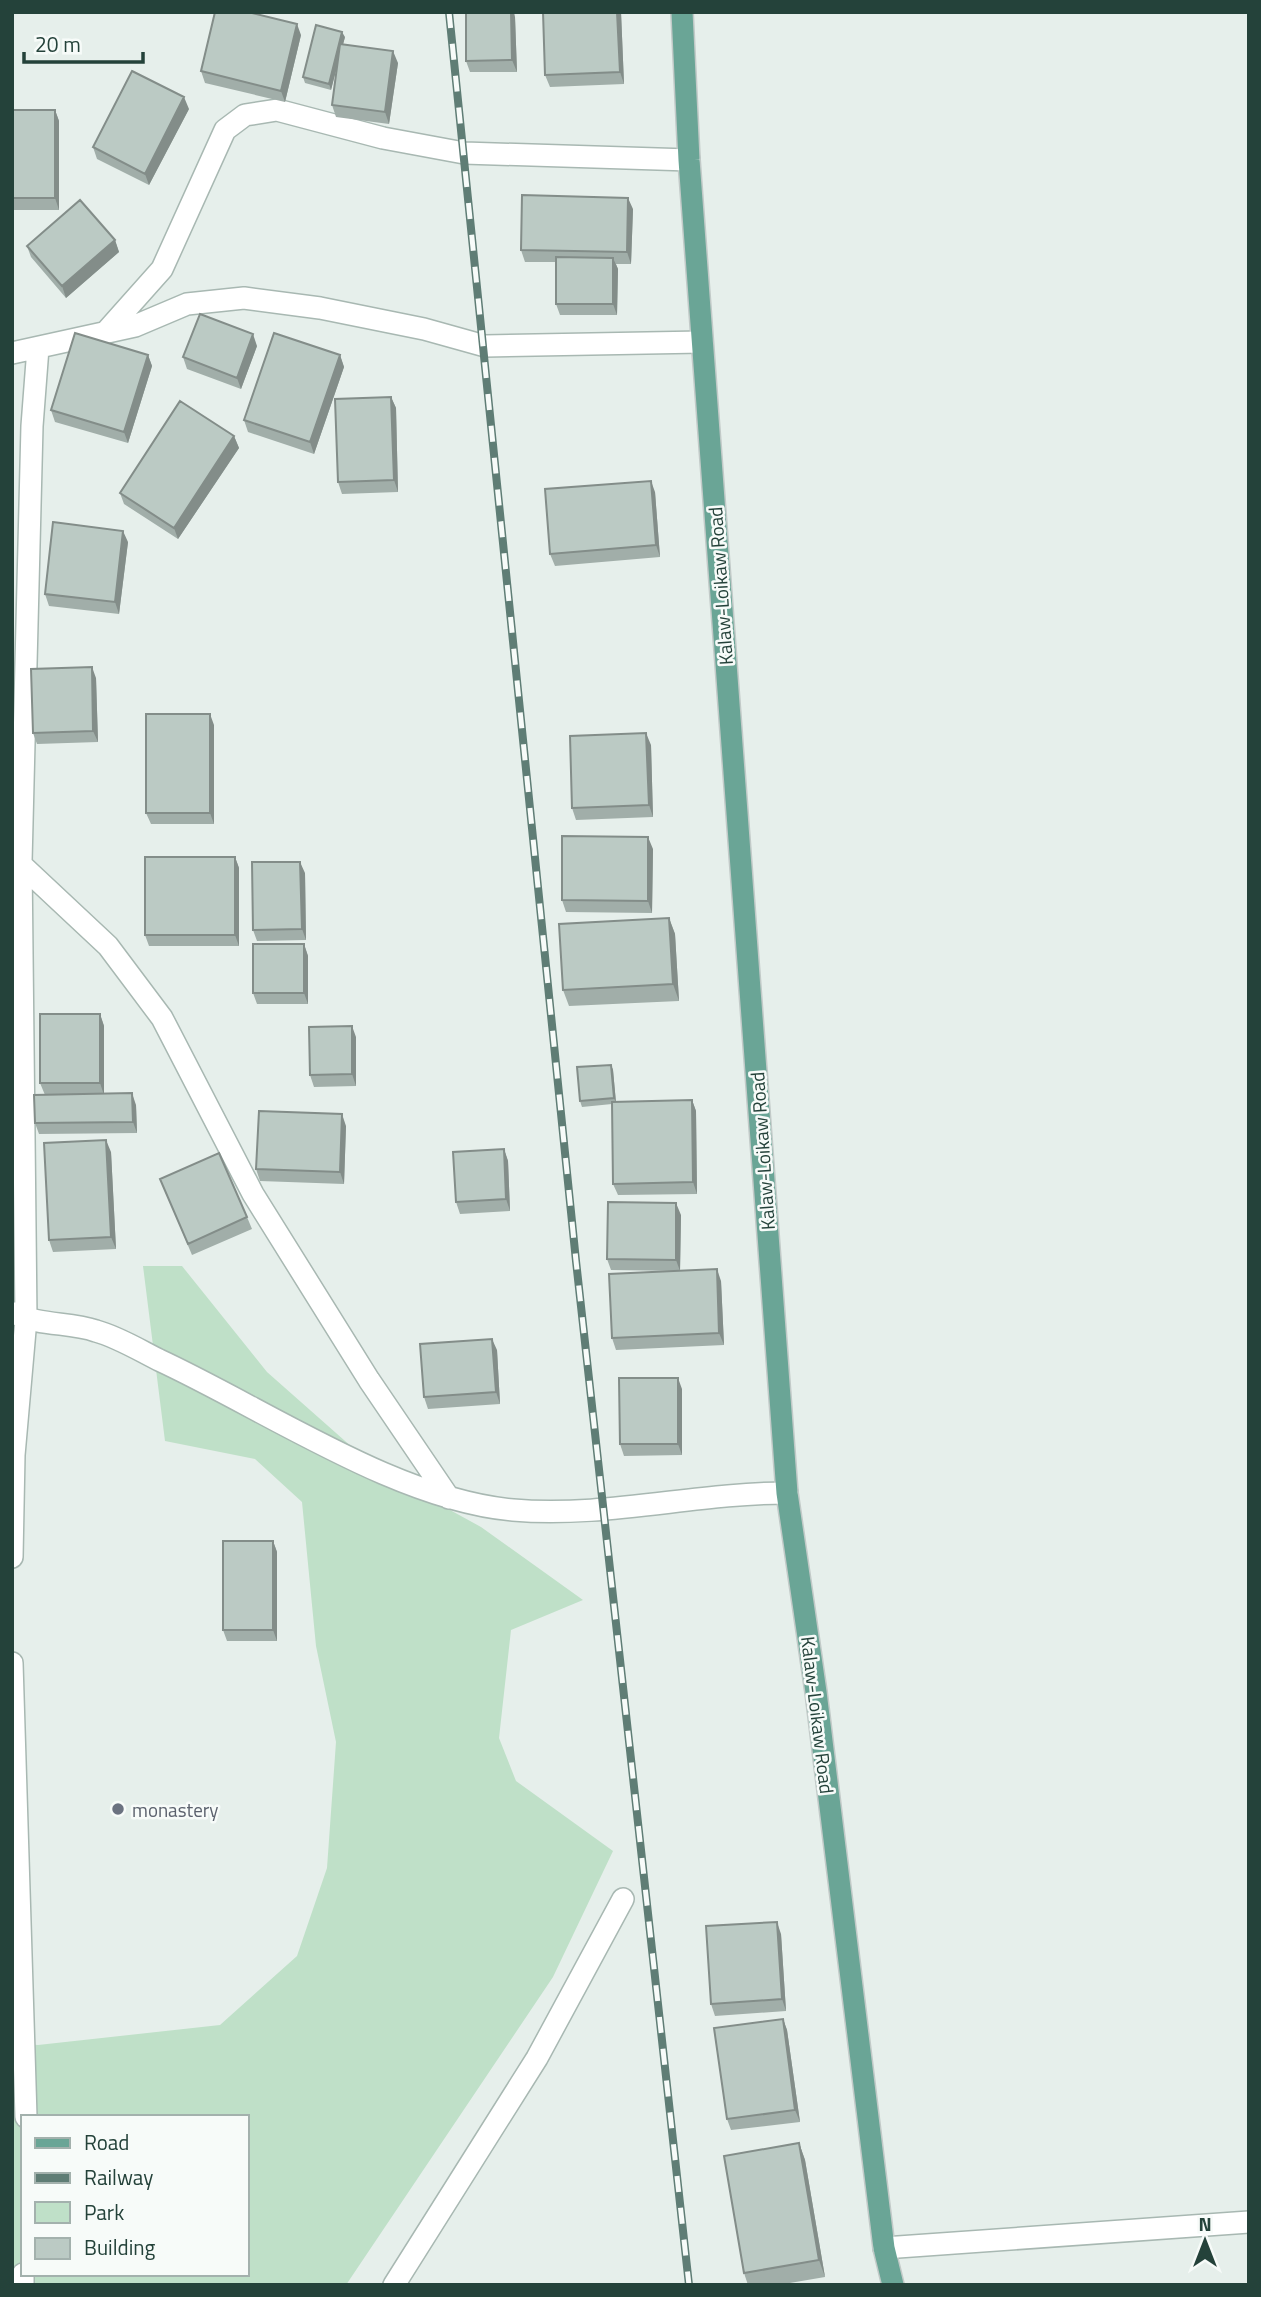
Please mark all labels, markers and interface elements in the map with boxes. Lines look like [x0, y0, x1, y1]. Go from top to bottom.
scale bar [24, 21, 144, 65]
text: 20 m [35, 28, 81, 60]
street label: Kalaw-Loikaw Road [700, 506, 740, 666]
street label: Kalaw-Loikaw Road [742, 1071, 782, 1231]
street label: Kalaw-Loikaw Road [794, 1635, 842, 1795]
place label: monastery [132, 1795, 219, 1824]
marker: monastery [110, 1801, 126, 1817]
legend [21, 2115, 248, 2276]
text: Road [84, 2126, 129, 2158]
text: Railway [84, 2161, 153, 2193]
text: Park [84, 2196, 124, 2228]
north arrow [1170, 2206, 1240, 2276]
text: N [1198, 2209, 1212, 2238]
text: Building [84, 2231, 156, 2263]

